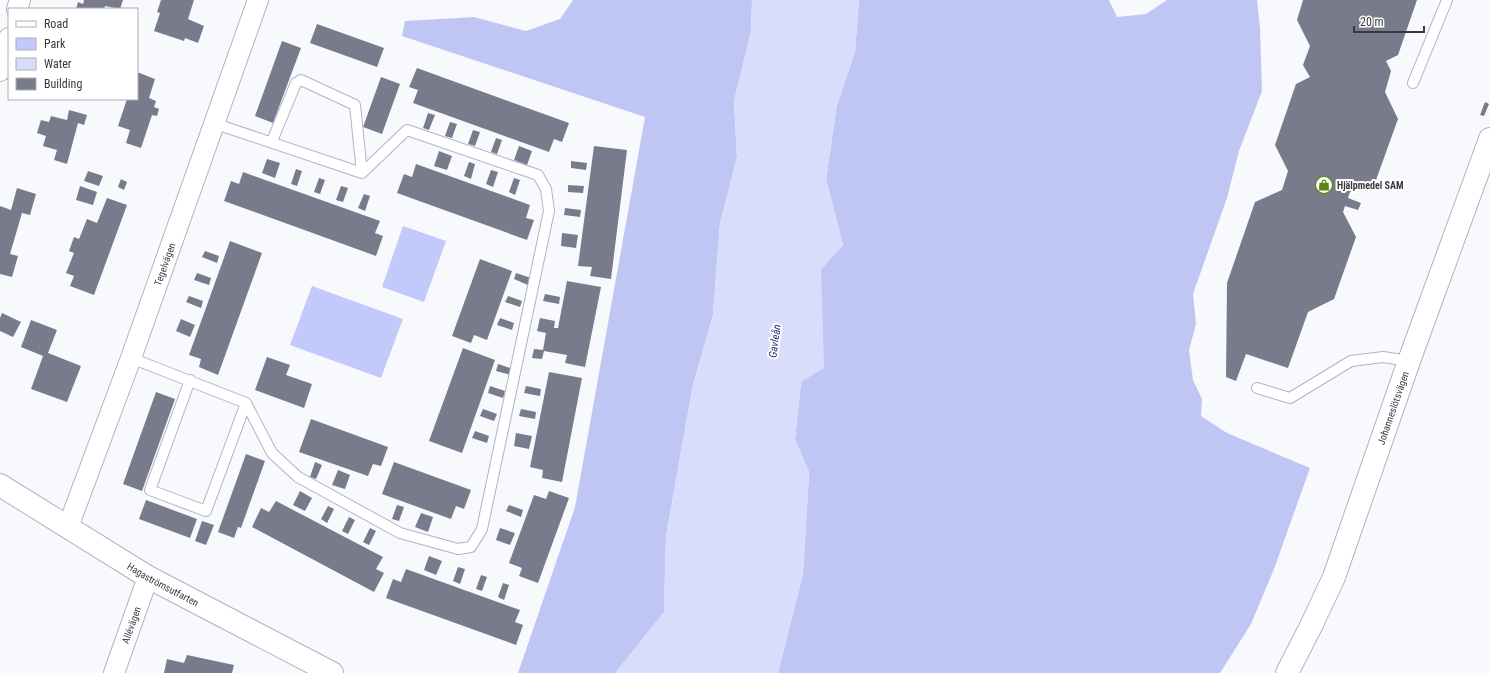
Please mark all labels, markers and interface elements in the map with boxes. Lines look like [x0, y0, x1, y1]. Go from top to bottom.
legend [8, 8, 138, 100]
scale bar [1354, 8, 1424, 34]
text: 20 m [1360, 15, 1384, 29]
text: Road [44, 17, 68, 31]
text: Park [44, 37, 66, 51]
text: Water [44, 57, 72, 71]
text: Building [44, 77, 82, 91]
shop icon: Hjälpmedel SAM [1314, 175, 1334, 195]
place label: Hjälpmedel SAM [1337, 180, 1404, 191]
street label: Tegelvägen [152, 241, 177, 287]
water label: Gavleån [766, 323, 784, 359]
street label: Johanneslötsvägen [1375, 370, 1411, 446]
street label: Hagaströmsutfarten [125, 560, 201, 608]
street label: Allévägen [119, 605, 143, 645]

